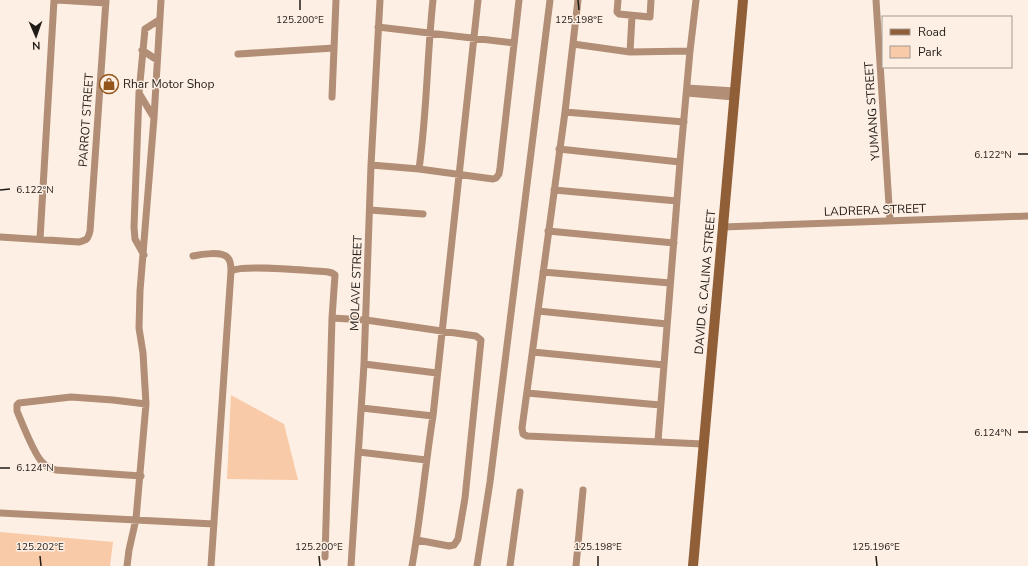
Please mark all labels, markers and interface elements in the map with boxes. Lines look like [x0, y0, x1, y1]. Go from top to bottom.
text: 125.200°E [276, 13, 324, 27]
text: 125.198°E [555, 13, 603, 27]
north arrow [16, 16, 56, 56]
legend [882, 16, 1012, 68]
text: Road [918, 24, 946, 40]
text: N [32, 38, 41, 53]
text: Park [918, 44, 943, 60]
street label: YUMANG STREET [861, 60, 884, 162]
street label: PARROT STREET [75, 72, 97, 167]
shop icon: Rhar Motor Shop [98, 73, 120, 95]
place label: Rhar Motor Shop [123, 76, 215, 92]
text: 6.122°N [974, 148, 1012, 162]
text: 6.122°N [16, 183, 54, 197]
street label: LADRERA STREET [824, 200, 927, 220]
street label: DAVID G. CALINA STREET [691, 208, 719, 355]
street label: MOLAVE STREET [346, 234, 366, 331]
text: 6.124°N [974, 426, 1012, 440]
text: 6.124°N [16, 461, 54, 475]
text: 125.202°E [16, 540, 64, 554]
text: 125.200°E [295, 540, 343, 554]
text: 125.198°E [574, 540, 622, 554]
text: 125.196°E [852, 540, 900, 554]

